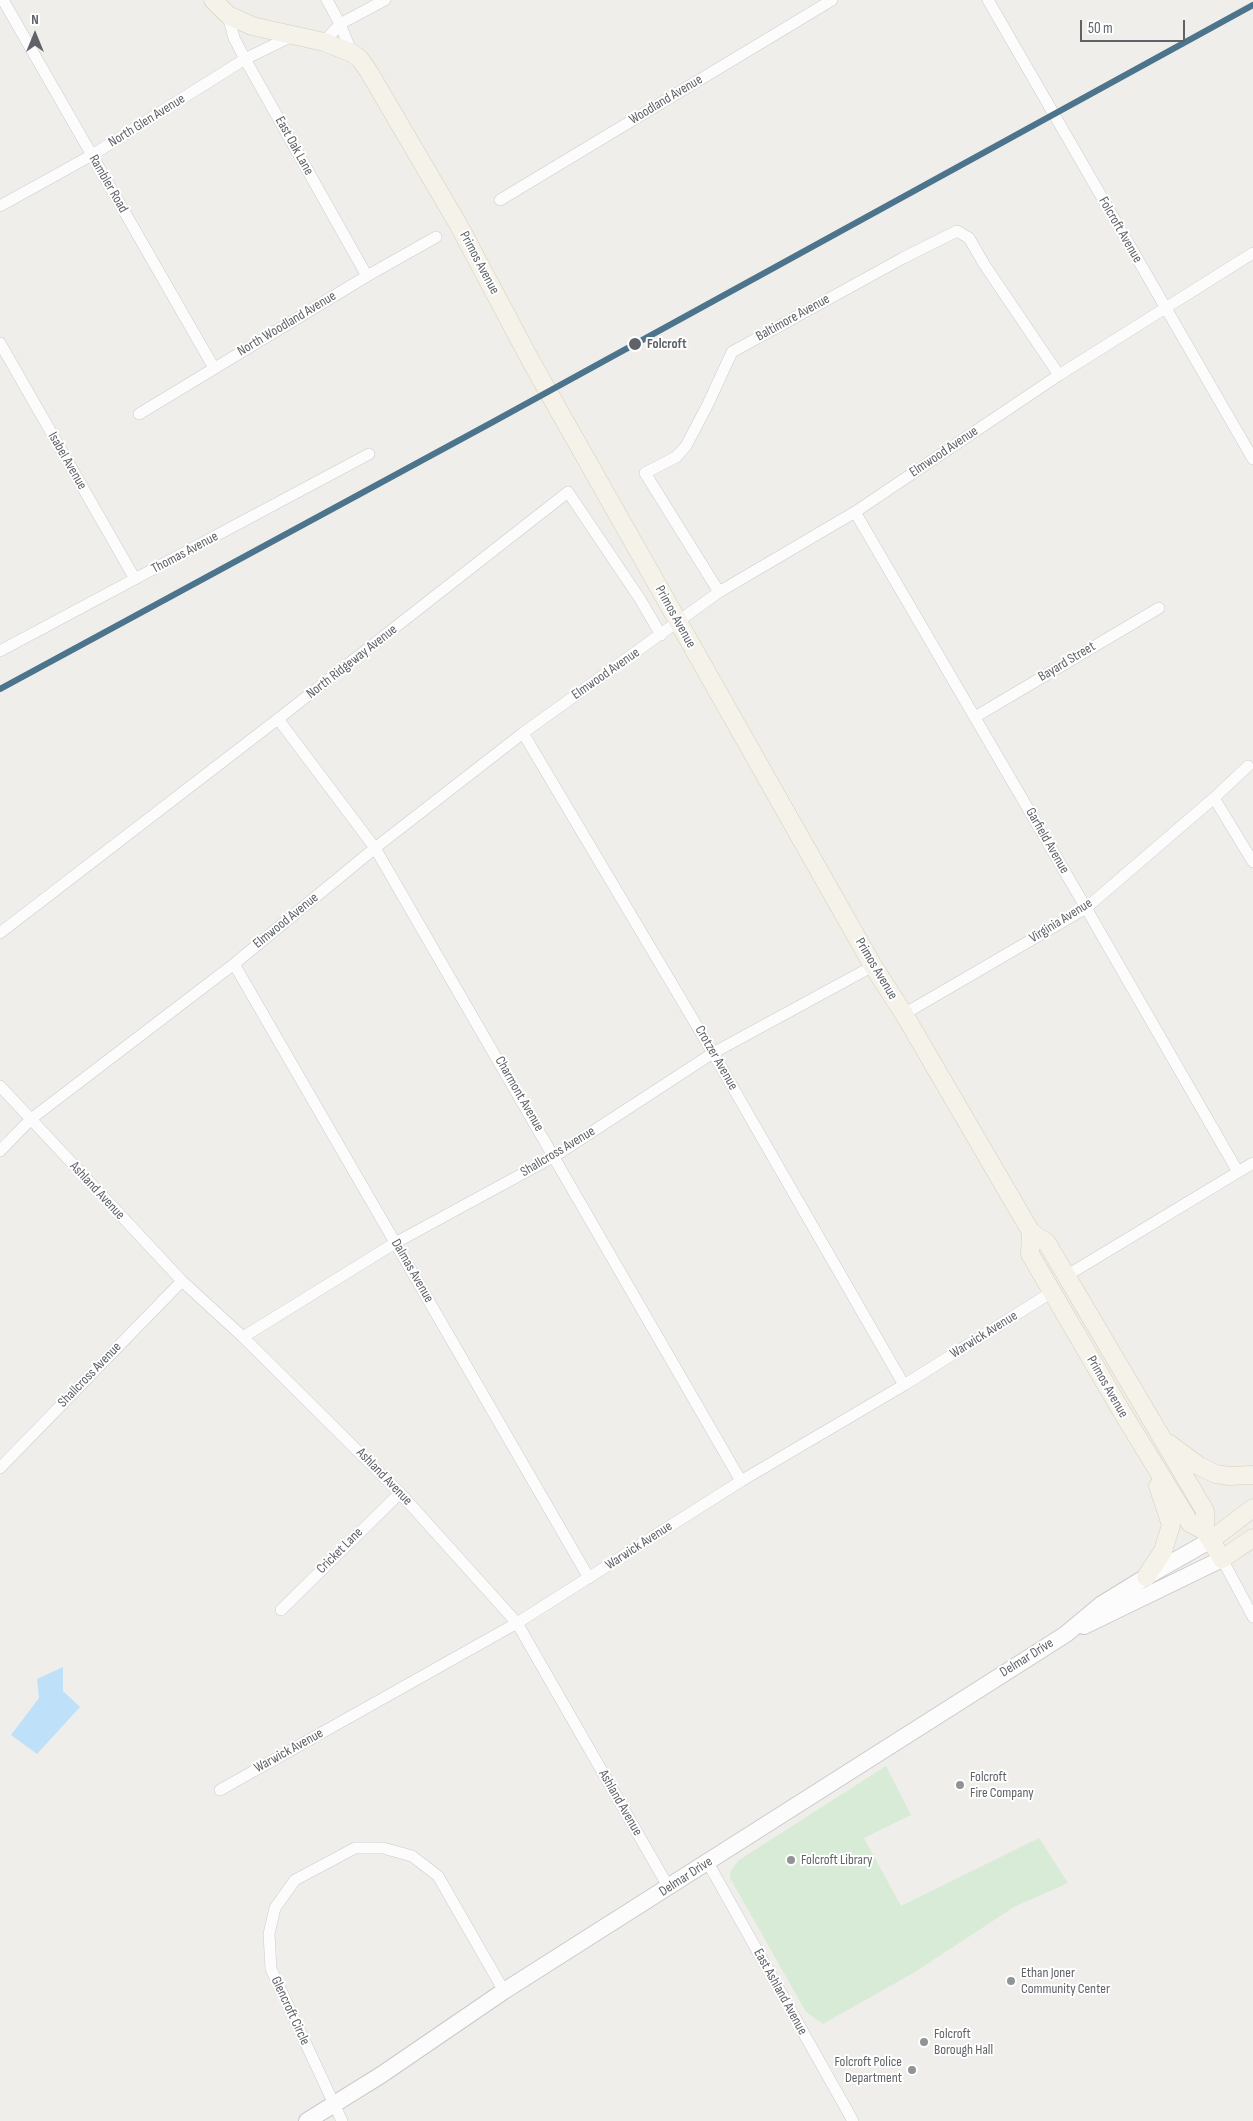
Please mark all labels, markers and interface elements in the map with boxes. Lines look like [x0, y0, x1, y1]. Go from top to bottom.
north arrow [10, 10, 60, 60]
scale bar [1083, 10, 1188, 42]
text: N [31, 11, 39, 28]
text: 50 m [1088, 19, 1113, 38]
street label: Woodland Avenue [626, 72, 706, 128]
street label: North Glen Avenue [106, 91, 188, 151]
street label: East Oak Lane [271, 114, 317, 178]
street label: Rambler Road [85, 152, 131, 216]
street label: Folcroft Avenue [1094, 194, 1146, 266]
street label: Primos Avenue [455, 229, 503, 297]
street label: North Woodland Avenue [235, 288, 339, 360]
street label: Baltimore Avenue [753, 291, 833, 345]
marker: Folcroft [627, 336, 643, 352]
place label: Folcroft [647, 336, 687, 352]
street label: Elmwood Avenue [907, 423, 981, 481]
street label: Isabel Avenue [44, 429, 90, 493]
street label: Thomas Avenue [149, 528, 221, 578]
street label: Primos Avenue [651, 583, 699, 651]
street label: North Ridgeway Avenue [303, 621, 401, 703]
street label: Bayard Street [1035, 638, 1099, 686]
street label: Elmwood Avenue [569, 644, 643, 704]
street label: Garfield Avenue [1021, 805, 1073, 877]
street label: Elmwood Avenue [250, 890, 322, 952]
street label: Virginia Avenue [1026, 895, 1096, 947]
street label: Primos Avenue [851, 935, 901, 1003]
street label: Crotzer Avenue [691, 1023, 741, 1093]
street label: Charmont Avenue [491, 1054, 547, 1134]
street label: Shallcross Avenue [518, 1123, 598, 1181]
street label: Ashland Avenue [66, 1158, 128, 1224]
street label: Dalmas Avenue [387, 1236, 437, 1306]
street label: Warwick Avenue [947, 1308, 1021, 1362]
street label: Shallcross Avenue [55, 1339, 125, 1411]
street label: Primos Avenue [1083, 1353, 1131, 1421]
street label: Ashland Avenue [352, 1445, 416, 1509]
street label: Warwick Avenue [602, 1518, 676, 1574]
street label: Cricket Lane [313, 1524, 367, 1578]
street label: Delmar Drive [997, 1635, 1057, 1681]
street label: Warwick Avenue [252, 1725, 326, 1777]
street label: Ashland Avenue [594, 1767, 646, 1839]
place label: Folcroft Fire Company [970, 1769, 1034, 1801]
marker: Folcroft Fire Company [954, 1779, 966, 1791]
place label: Folcroft Library [801, 1852, 872, 1868]
street label: Delmar Drive [656, 1854, 716, 1900]
marker: Folcroft Library [785, 1854, 797, 1866]
street label: East Ashland Avenue [749, 1946, 811, 2038]
place label: Ethan Joner Community Center [1021, 1965, 1110, 1998]
street label: Glencroft Circle [267, 1974, 313, 2048]
marker: Ethan Joner Community Center [1005, 1975, 1017, 1987]
place label: Folcroft Borough Hall [934, 2026, 993, 2058]
marker: Folcroft Borough Hall [918, 2036, 930, 2048]
place label: Folcroft Police Department [834, 2054, 902, 2086]
marker: Folcroft Police Department [906, 2064, 918, 2076]

